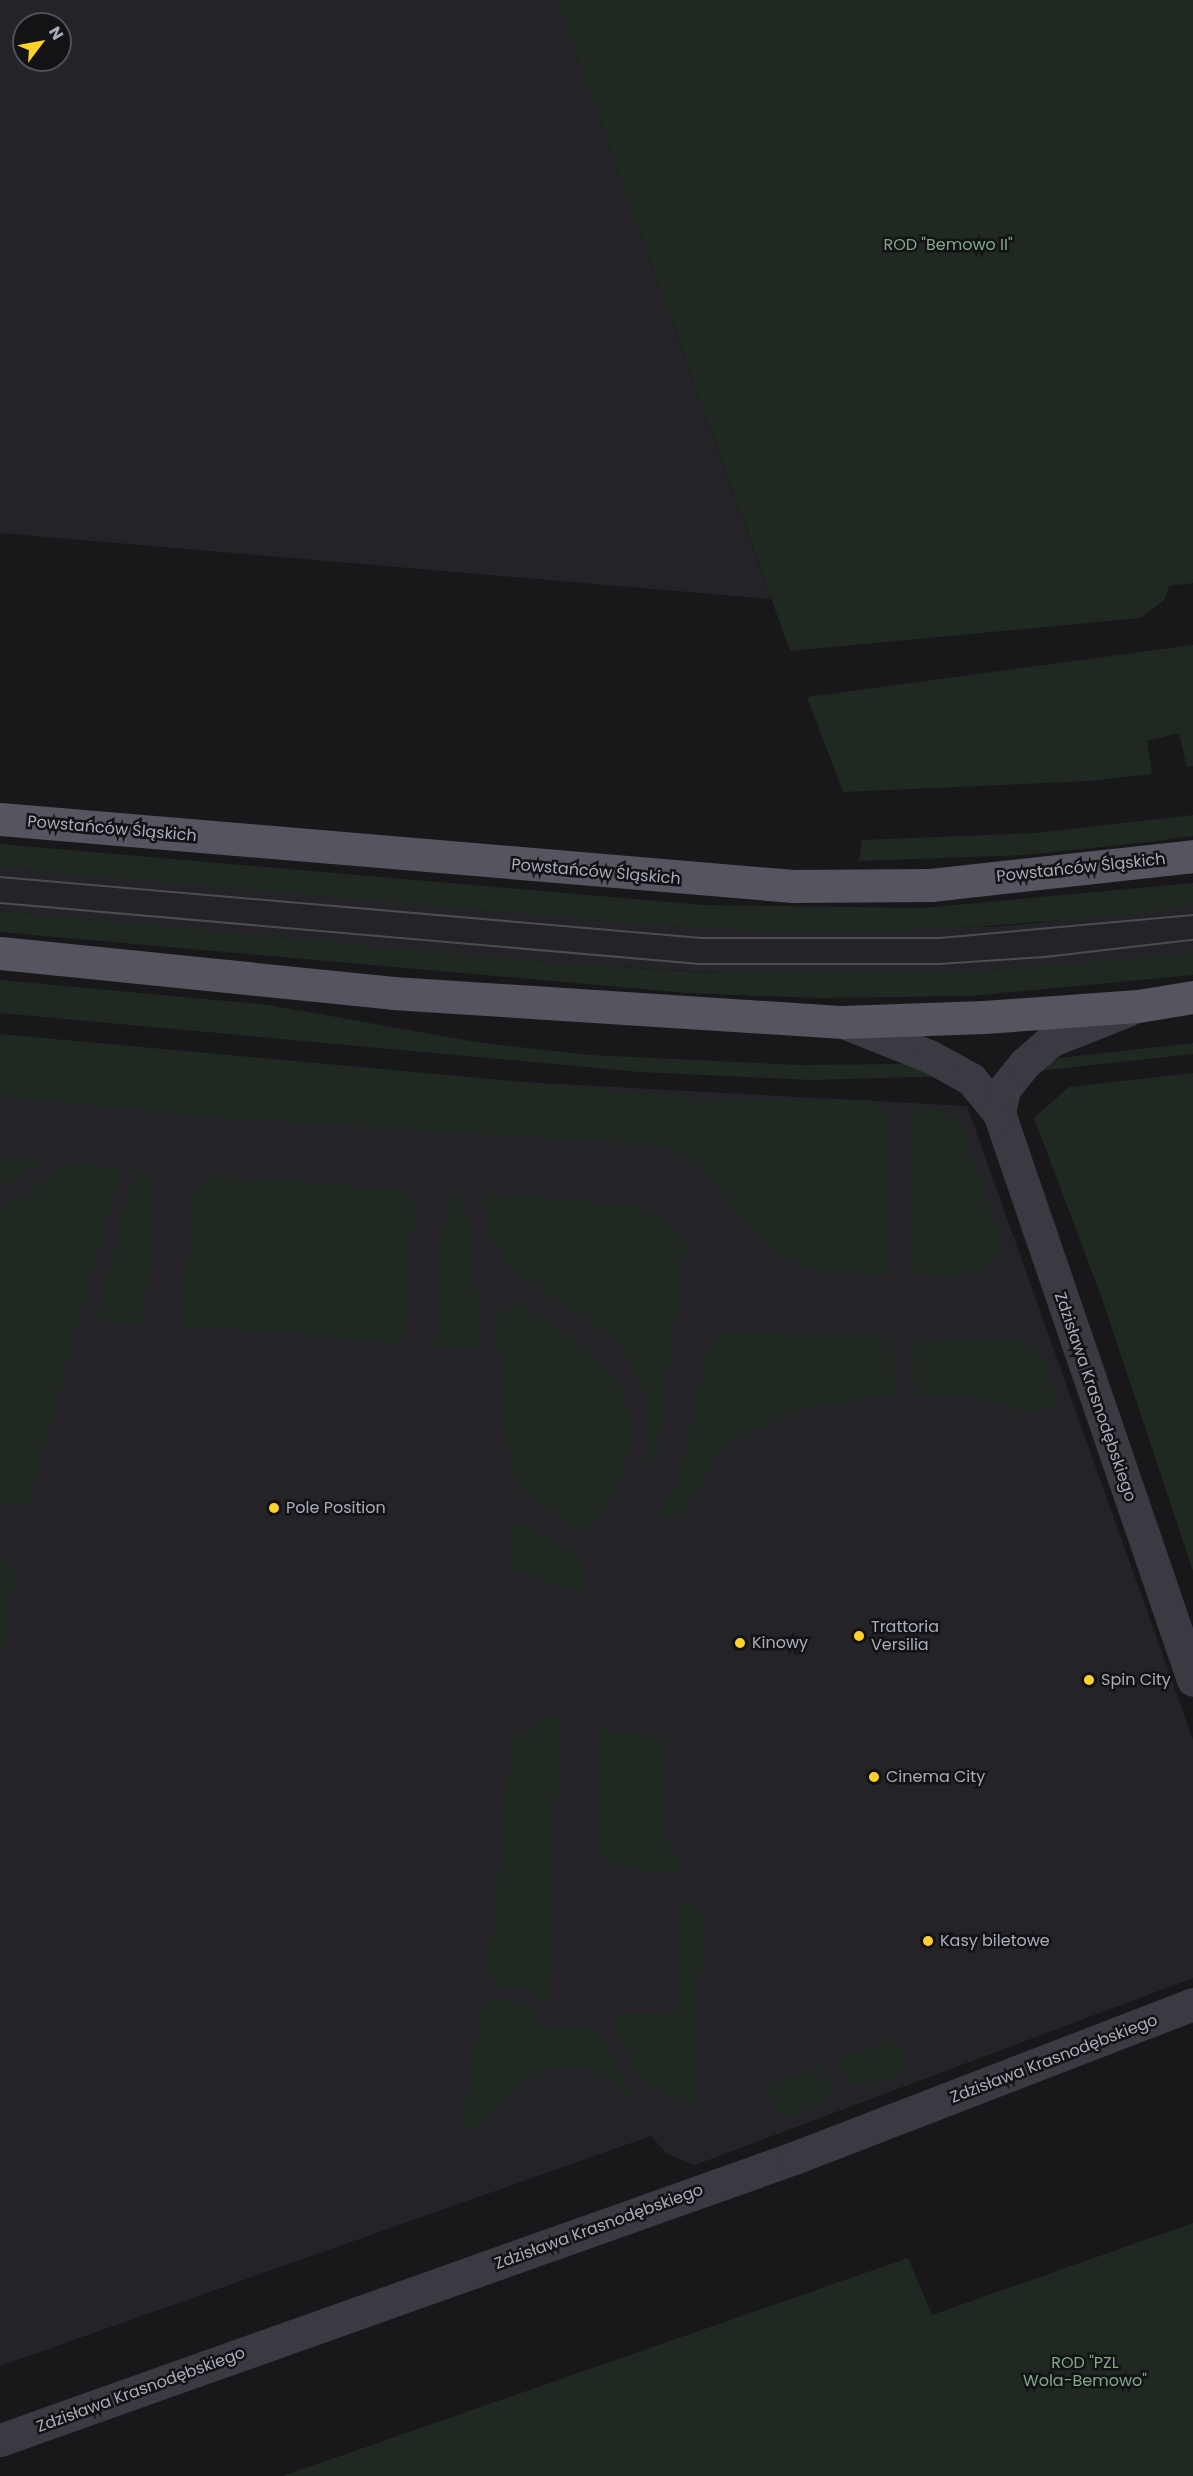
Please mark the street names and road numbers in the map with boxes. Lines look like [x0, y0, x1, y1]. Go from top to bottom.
street label: Powstańców Śląskich [27, 812, 197, 846]
street label: Powstańców Śląskich [996, 850, 1166, 886]
street label: Powstańców Śląskich [511, 855, 681, 889]
street label: Zdzisława Krasnodębskiego [1050, 1290, 1140, 1504]
street label: Zdzisława Krasnodębskiego [948, 2011, 1160, 2107]
street label: Zdzisława Krasnodębskiego [492, 2180, 706, 2274]
street label: Zdzisława Krasnodębskiego [34, 2343, 248, 2437]

